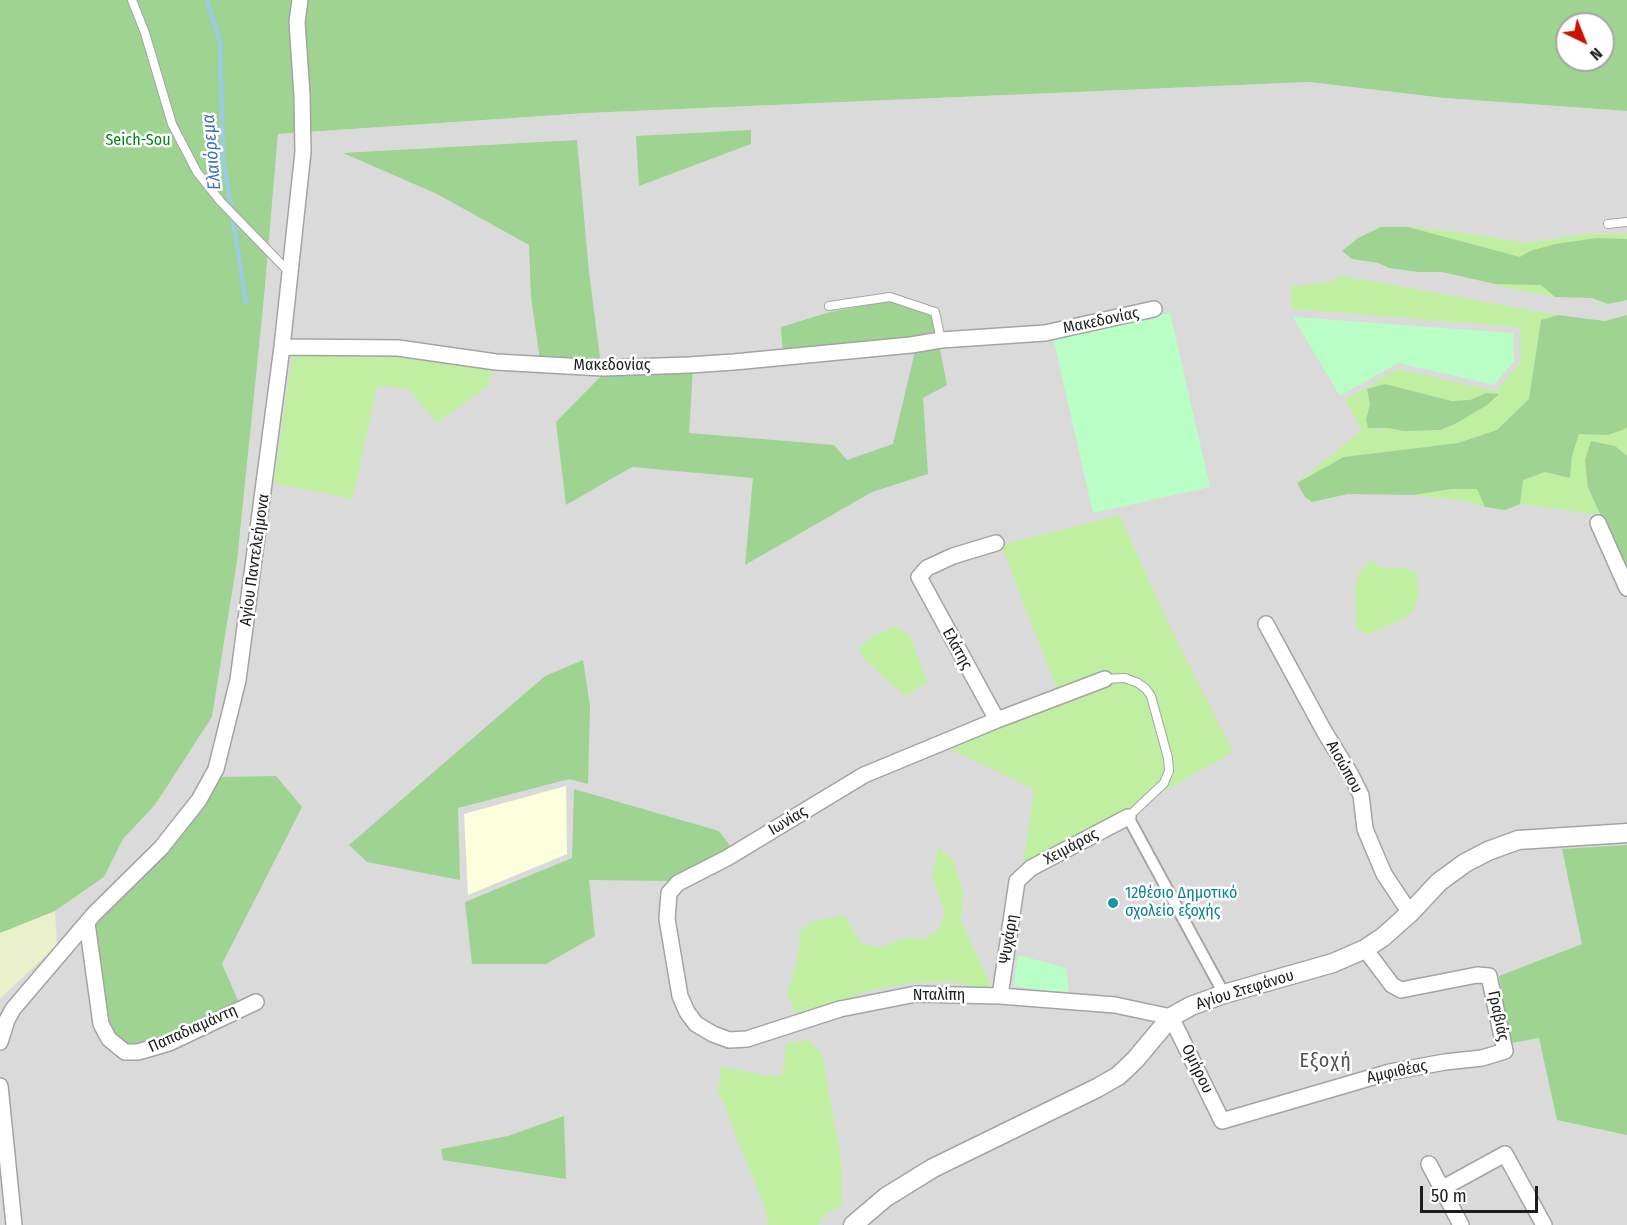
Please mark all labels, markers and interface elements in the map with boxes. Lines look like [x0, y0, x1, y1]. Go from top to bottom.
north arrow [1555, 12, 1615, 72]
text: N [1586, 44, 1606, 64]
water label: Ελαιόρεμα [198, 113, 226, 191]
park label: Seich-Sou [105, 131, 171, 151]
street label: Μακεδονίας [1061, 304, 1141, 338]
street label: Μακεδονίας [574, 356, 650, 376]
street label: Αγίου Παντελεήμονα [236, 493, 274, 627]
street label: Ελάτης [938, 625, 976, 673]
street label: Αισώπου [1322, 737, 1366, 797]
street label: Ιωνίας [765, 802, 811, 840]
street label: Χειμάρας [1041, 825, 1101, 869]
place label: 12θέσιο Δημοτικό σχολείο εξοχής [1125, 884, 1237, 922]
marker: 12θέσιο Δημοτικό σχολείο εξοχής [1106, 896, 1120, 910]
street label: Ψυχάρη [996, 913, 1022, 965]
street label: Αγίου Στεφάνου [1194, 966, 1296, 1014]
street label: Νταλίπη [913, 986, 965, 1006]
street label: Γραβιάς [1483, 989, 1513, 1043]
street label: Παπαδιαμάντη [146, 1001, 240, 1057]
street label: Ομήρου [1177, 1041, 1217, 1097]
district label: Εξοχή [1300, 1049, 1352, 1073]
street label: Αμφιθέας [1365, 1056, 1429, 1088]
scale bar [1423, 1174, 1542, 1212]
text: 50 m [1431, 1185, 1467, 1207]

